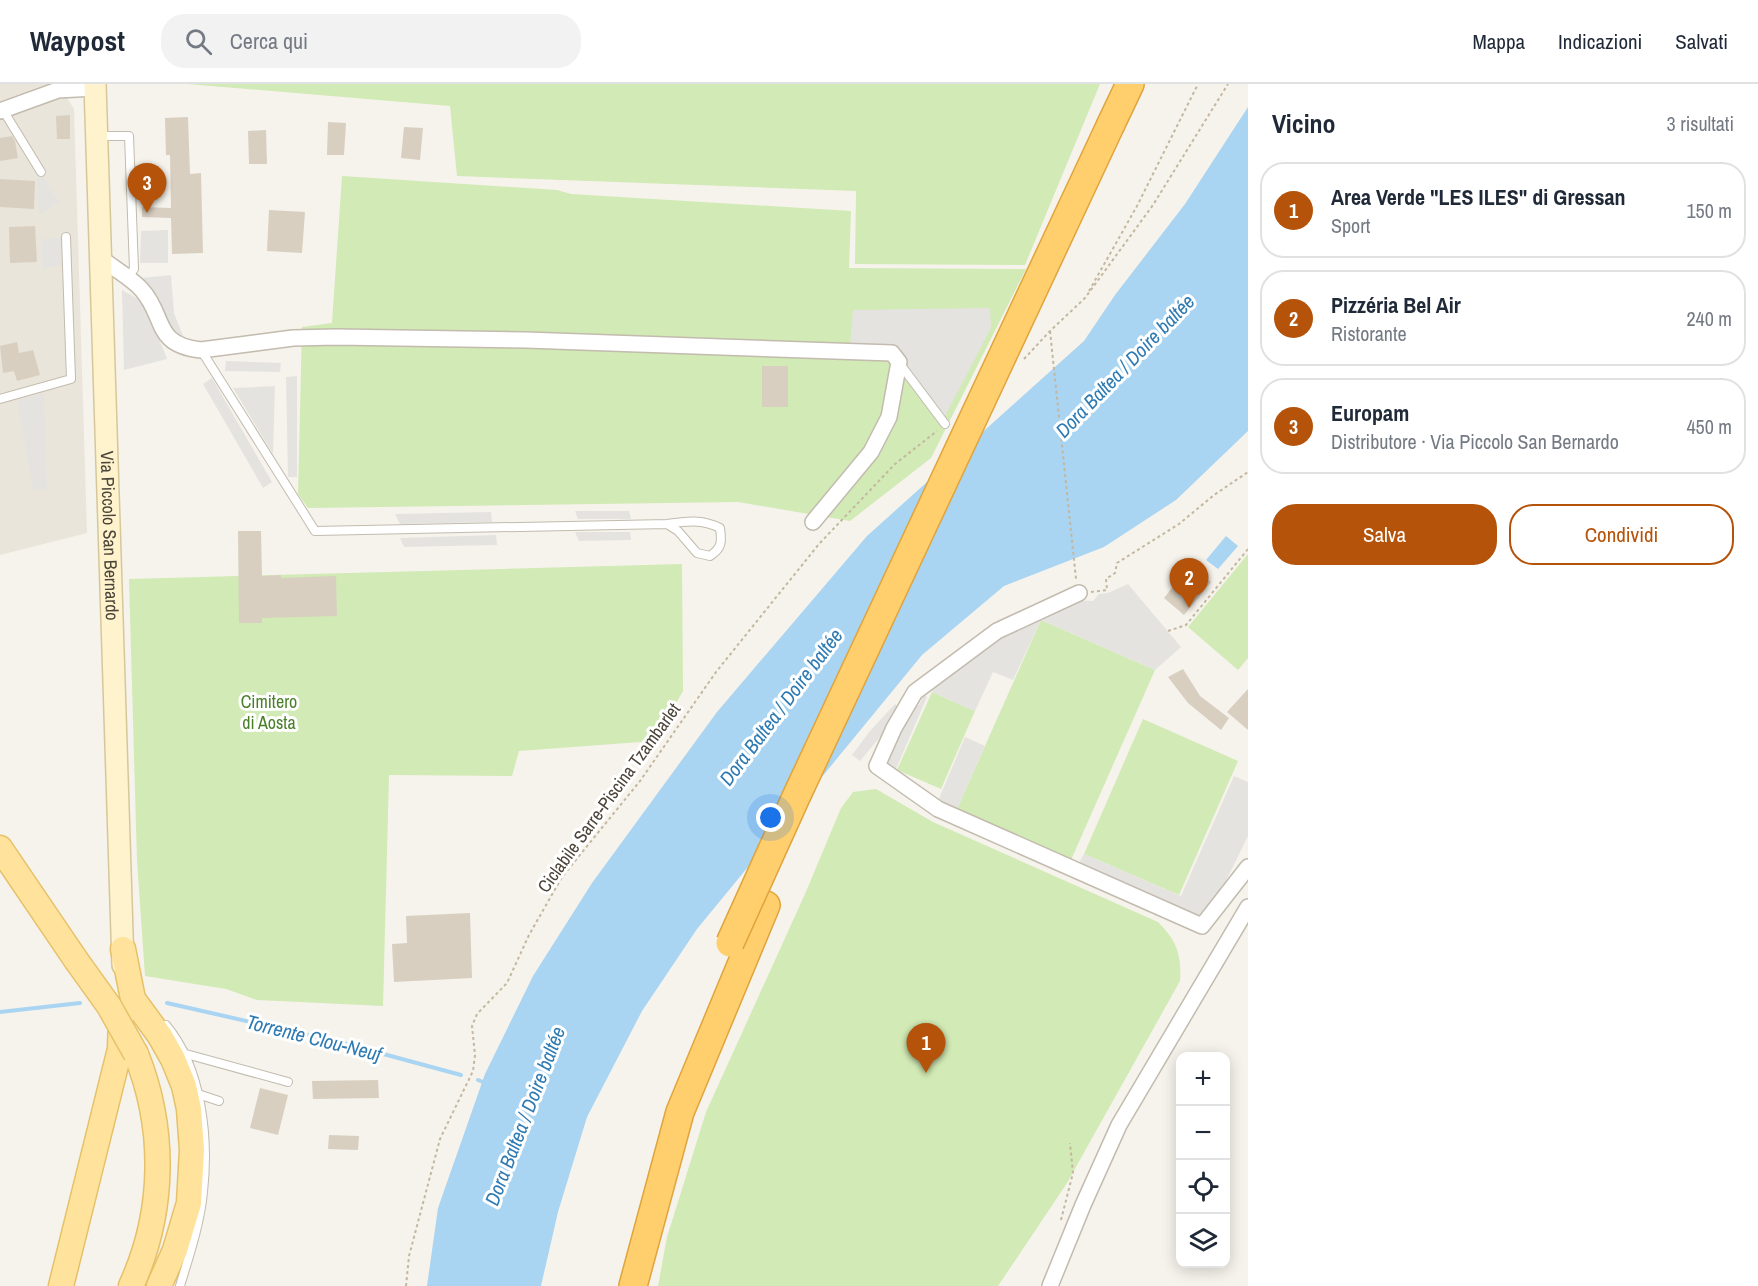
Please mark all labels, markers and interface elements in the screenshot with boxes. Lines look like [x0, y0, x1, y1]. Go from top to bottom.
search box [161, 14, 581, 68]
text: Waypost [30, 22, 125, 60]
icon: search [182, 25, 215, 58]
text: Cerca qui [230, 26, 308, 56]
text: Mappa [1472, 27, 1525, 56]
text: Indicazioni [1558, 27, 1642, 56]
text: Salvati [1675, 27, 1728, 56]
text: Vicino [1272, 106, 1336, 141]
text: 3 risultati [1667, 110, 1734, 137]
pin: 3 [128, 164, 166, 213]
text: Area Verde "LES ILES" di Gressan [1331, 182, 1626, 212]
text: 1 [1289, 197, 1298, 224]
text: 150 m [1686, 197, 1732, 224]
text: Sport [1331, 212, 1370, 239]
water label: Dora Baltea / Doire baltée [1049, 288, 1200, 443]
text: Pizzéria Bel Air [1331, 290, 1461, 320]
text: 2 [1289, 305, 1298, 332]
text: 240 m [1686, 305, 1732, 332]
text: Ristorante [1331, 320, 1407, 347]
text: Europam [1331, 398, 1409, 428]
text: 3 [1289, 413, 1298, 440]
text: 450 m [1686, 413, 1732, 440]
text: Distributore · Via Piccolo San Bernardo [1331, 428, 1619, 455]
street label: Via Piccolo San Bernardo [95, 450, 125, 621]
button: Salva [1272, 504, 1497, 565]
button: Condividi [1509, 504, 1734, 565]
pin: 2 [1170, 558, 1208, 608]
water label: Dora Baltea / Doire baltée [713, 623, 848, 791]
park label: Cimitero di Aosta [241, 689, 297, 735]
street label: Ciclabile Sarre-Piscina Tzambarlet [531, 698, 686, 898]
your location [756, 803, 785, 832]
water label: Torrente Clou-Neuf [244, 1008, 386, 1068]
water label: Dora Baltea / Doire baltée [478, 1022, 571, 1209]
pin: 1 [906, 1024, 946, 1073]
map controls [1176, 1052, 1230, 1268]
button: + [1176, 1052, 1230, 1106]
button: − [1176, 1106, 1230, 1160]
button: locate [1176, 1160, 1230, 1214]
button: layers [1176, 1214, 1230, 1268]

